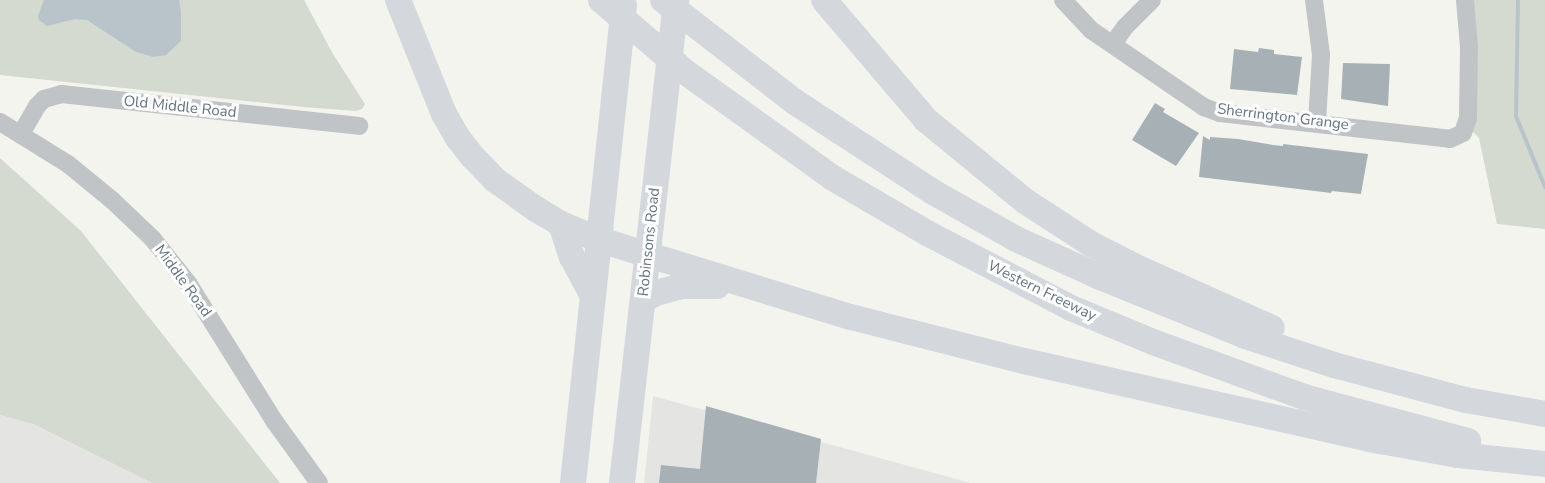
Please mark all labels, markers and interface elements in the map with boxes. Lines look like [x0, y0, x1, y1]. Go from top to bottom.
street label: Old Middle Road [123, 92, 237, 122]
street label: Sherrington Grange [1216, 100, 1350, 134]
street label: Robinsons Road [634, 187, 664, 297]
street label: Middle Road [151, 241, 215, 321]
street label: Western Freeway [985, 257, 1099, 325]

